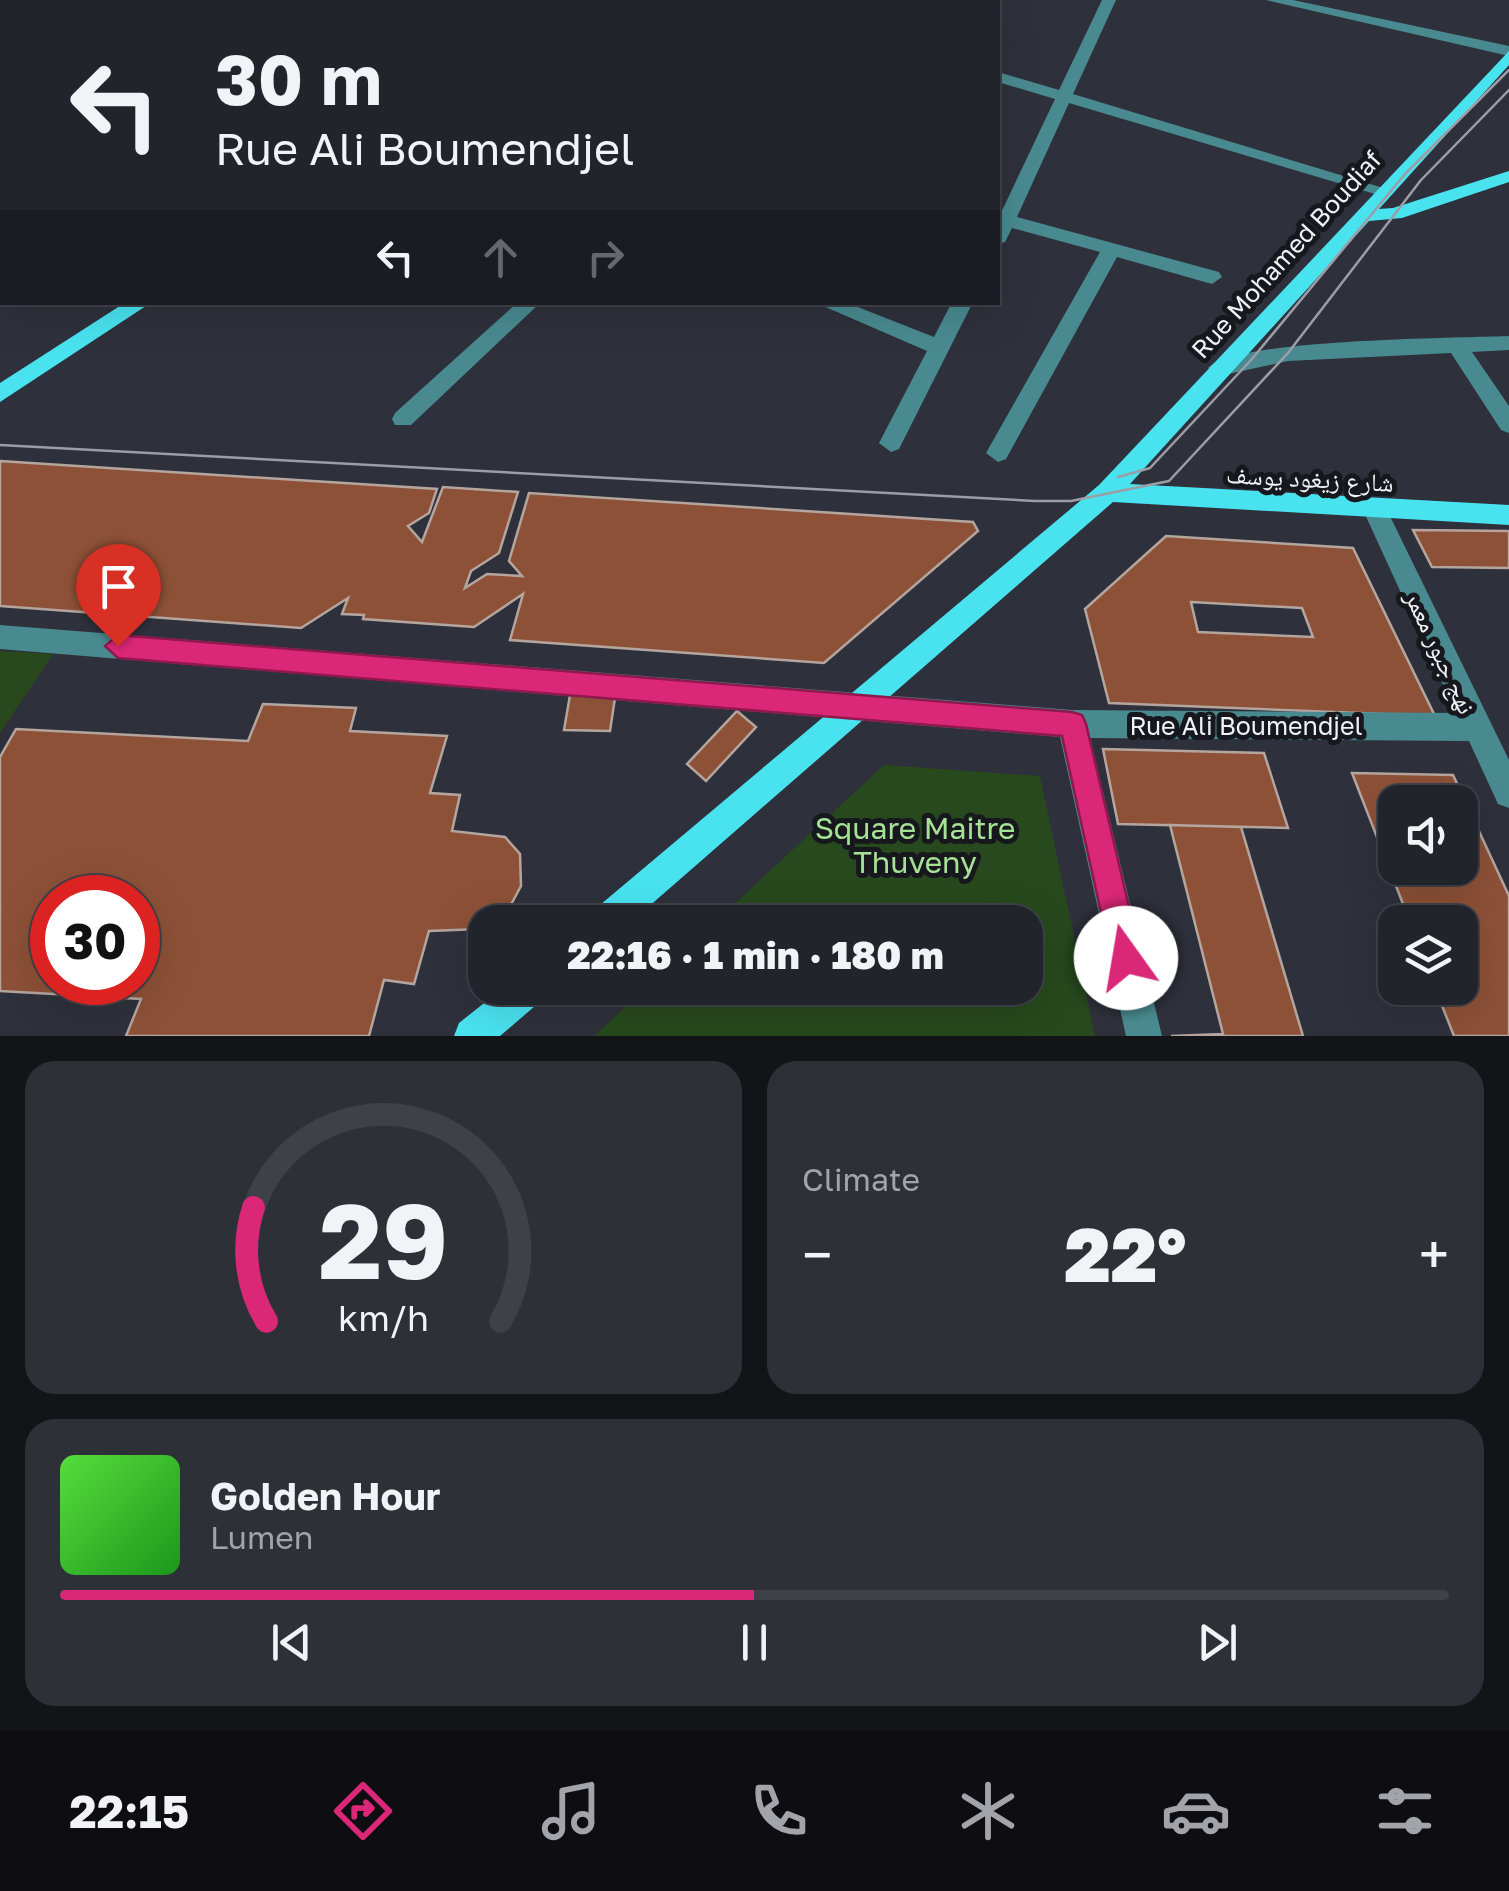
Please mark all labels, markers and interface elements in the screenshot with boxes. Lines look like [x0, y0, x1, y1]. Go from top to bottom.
text: 30 m [215, 36, 382, 120]
icon: left [50, 40, 180, 170]
text: Rue Ali Boumendjel [215, 121, 634, 175]
street label: Rue Mohamed Boudiaf [1185, 144, 1387, 364]
icon: left [368, 230, 423, 285]
icon: ahead [473, 230, 528, 285]
icon: right [578, 230, 633, 285]
street label: شارع زيغود يوسف [1225, 458, 1395, 499]
pin [76, 544, 161, 647]
icon: arrive [91, 559, 146, 614]
street label: نهج جبور معمر [1398, 585, 1483, 719]
street label: Rue Ali Boumendjel [1129, 710, 1363, 741]
map controls [1378, 785, 1478, 1005]
button: sound [1378, 785, 1478, 885]
park label: Square Maitre Thuveny [815, 810, 1015, 880]
speed limit sign: 30 [30, 875, 160, 1005]
button: layers [1378, 905, 1478, 1005]
position arrow [1074, 906, 1178, 1010]
text: 22:16 · 1 min · 180 m [567, 932, 944, 977]
text: Climate [802, 1160, 920, 1198]
text: 29 [319, 1177, 448, 1302]
text: 22° [1064, 1208, 1187, 1299]
text: − [802, 1221, 832, 1287]
text: + [1419, 1221, 1449, 1287]
text: km/h [338, 1296, 429, 1339]
text: Golden Hour [210, 1473, 441, 1518]
text: Lumen [210, 1518, 314, 1556]
icon: previous [264, 1615, 319, 1670]
icon: pause [727, 1615, 782, 1670]
icon: next [1190, 1615, 1245, 1670]
icon: directions [328, 1776, 398, 1846]
icon: music [536, 1776, 606, 1846]
icon: phone [744, 1776, 814, 1846]
icon: climate [953, 1776, 1023, 1846]
icon: car [1161, 1776, 1231, 1846]
icon: filters [1370, 1776, 1440, 1846]
text: 22:15 [69, 1784, 189, 1838]

